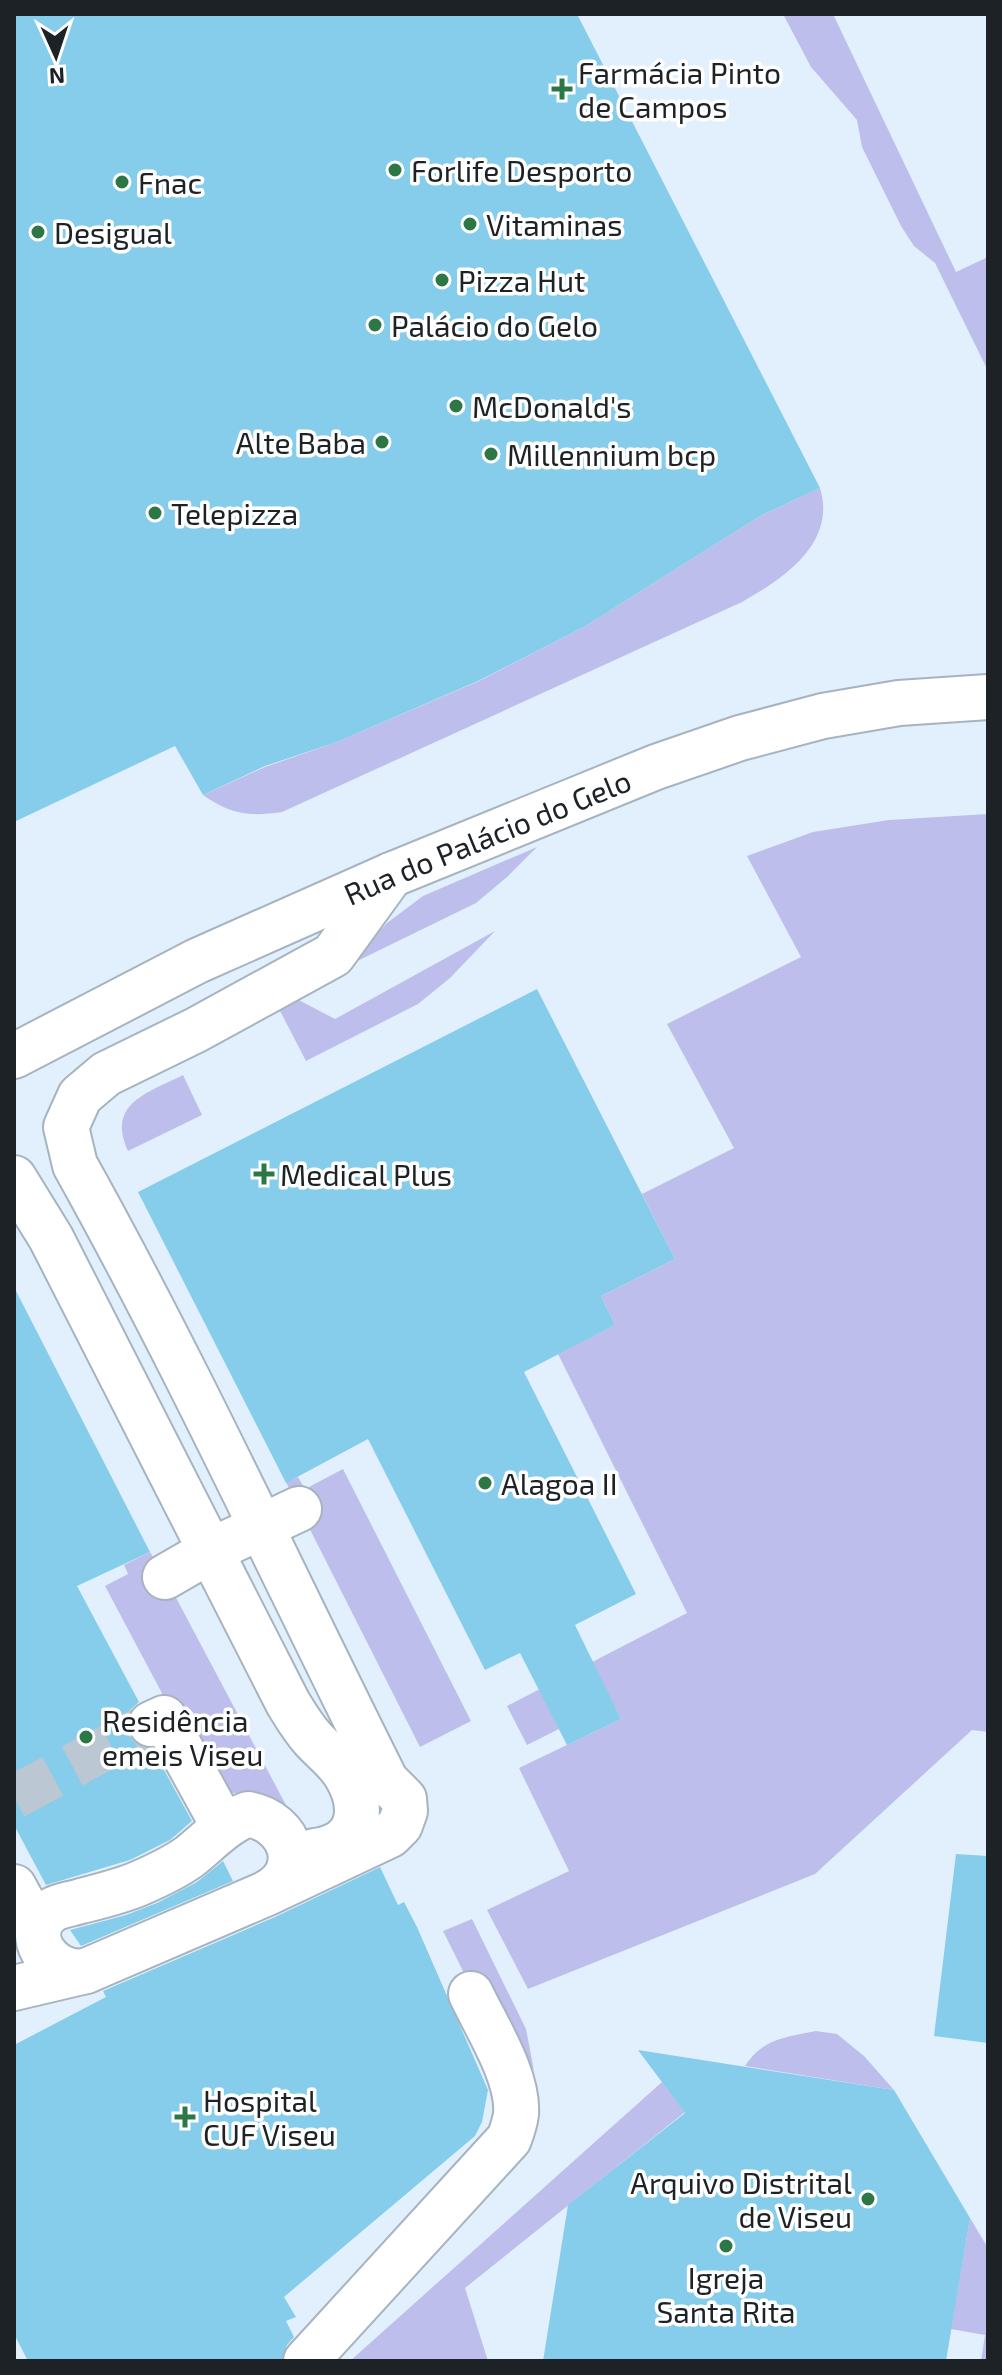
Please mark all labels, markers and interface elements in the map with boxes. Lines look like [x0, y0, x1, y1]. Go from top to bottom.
north arrow [16, 16, 96, 96]
place label: Farmácia Pinto de Campos [578, 54, 781, 124]
text: N [48, 64, 66, 90]
marker: Farmácia Pinto de Campos [553, 80, 571, 98]
place label: Forlife Desporto [411, 152, 632, 188]
marker: Forlife Desporto [386, 161, 404, 179]
place label: Fnac [138, 164, 202, 200]
marker: Fnac [113, 173, 131, 191]
place label: Vitaminas [486, 206, 622, 242]
place label: Desigual [54, 214, 172, 250]
marker: Vitaminas [461, 215, 479, 233]
marker: Desigual [29, 223, 47, 241]
place label: Pizza Hut [458, 262, 585, 298]
marker: Pizza Hut [433, 271, 451, 289]
place label: Palácio do Gelo [391, 307, 598, 343]
marker: Palácio do Gelo [366, 316, 384, 334]
place label: McDonald's [472, 388, 631, 424]
marker: McDonald's [447, 397, 465, 415]
place label: Alte Baba [236, 424, 366, 460]
marker: Alte Baba [373, 433, 391, 451]
place label: Millennium bcp [507, 436, 716, 472]
marker: Millennium bcp [482, 445, 500, 463]
place label: Telepizza [171, 495, 298, 531]
marker: Telepizza [146, 504, 164, 522]
street label: Rua do Palácio do Gelo [338, 761, 636, 912]
place label: Medical Plus [280, 1156, 452, 1192]
marker: Medical Plus [255, 1165, 273, 1183]
place label: Alagoa II [501, 1465, 618, 1501]
marker: Alagoa II [476, 1474, 494, 1492]
place label: Residência emeis Viseu [102, 1702, 263, 1772]
marker: Residência emeis Viseu [77, 1728, 95, 1746]
place label: Hospital CUF Viseu [203, 2082, 336, 2152]
marker: Hospital CUF Viseu [174, 2106, 196, 2128]
place label: Arquivo Distrital de Viseu [630, 2164, 852, 2234]
marker: Arquivo Distrital de Viseu [859, 2190, 877, 2208]
marker: Igreja Santa Rita [717, 2237, 735, 2255]
place label: Igreja Santa Rita [656, 2259, 796, 2329]

